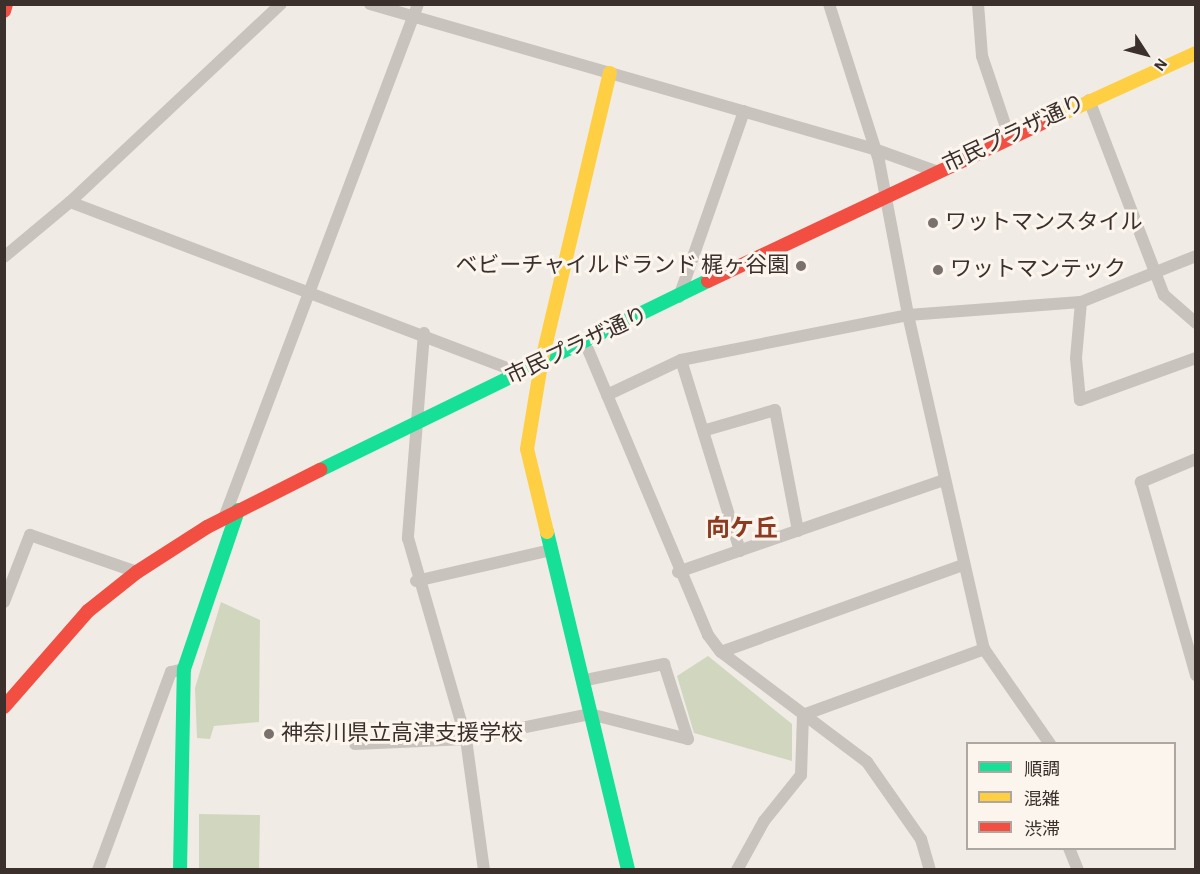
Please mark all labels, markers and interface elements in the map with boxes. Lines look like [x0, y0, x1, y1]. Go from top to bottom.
north arrow [1116, 24, 1176, 84]
text: N [1151, 55, 1170, 74]
street label: 市民プラザ通り [939, 89, 1089, 179]
place label: ワットマンスタイル [945, 210, 1143, 236]
marker: ワットマンスタイル [926, 216, 940, 230]
place label: ベビーチャイルドランド 梶ヶ谷園 [455, 253, 789, 279]
place label: ワットマンテック [950, 257, 1126, 283]
marker: ベビーチャイルドランド 梶ヶ谷園 [794, 259, 808, 273]
marker: ワットマンテック [931, 263, 945, 277]
street label: 市民プラザ通り [502, 301, 652, 391]
district label: 向ケ丘 [706, 516, 778, 544]
place label: 神奈川県立高津支援学校 [281, 721, 523, 747]
marker: 神奈川県立高津支援学校 [262, 727, 276, 741]
legend [966, 742, 1176, 850]
text: 順調 [1024, 761, 1060, 779]
text: 混雑 [1024, 791, 1060, 809]
text: 渋滞 [1024, 821, 1060, 839]

